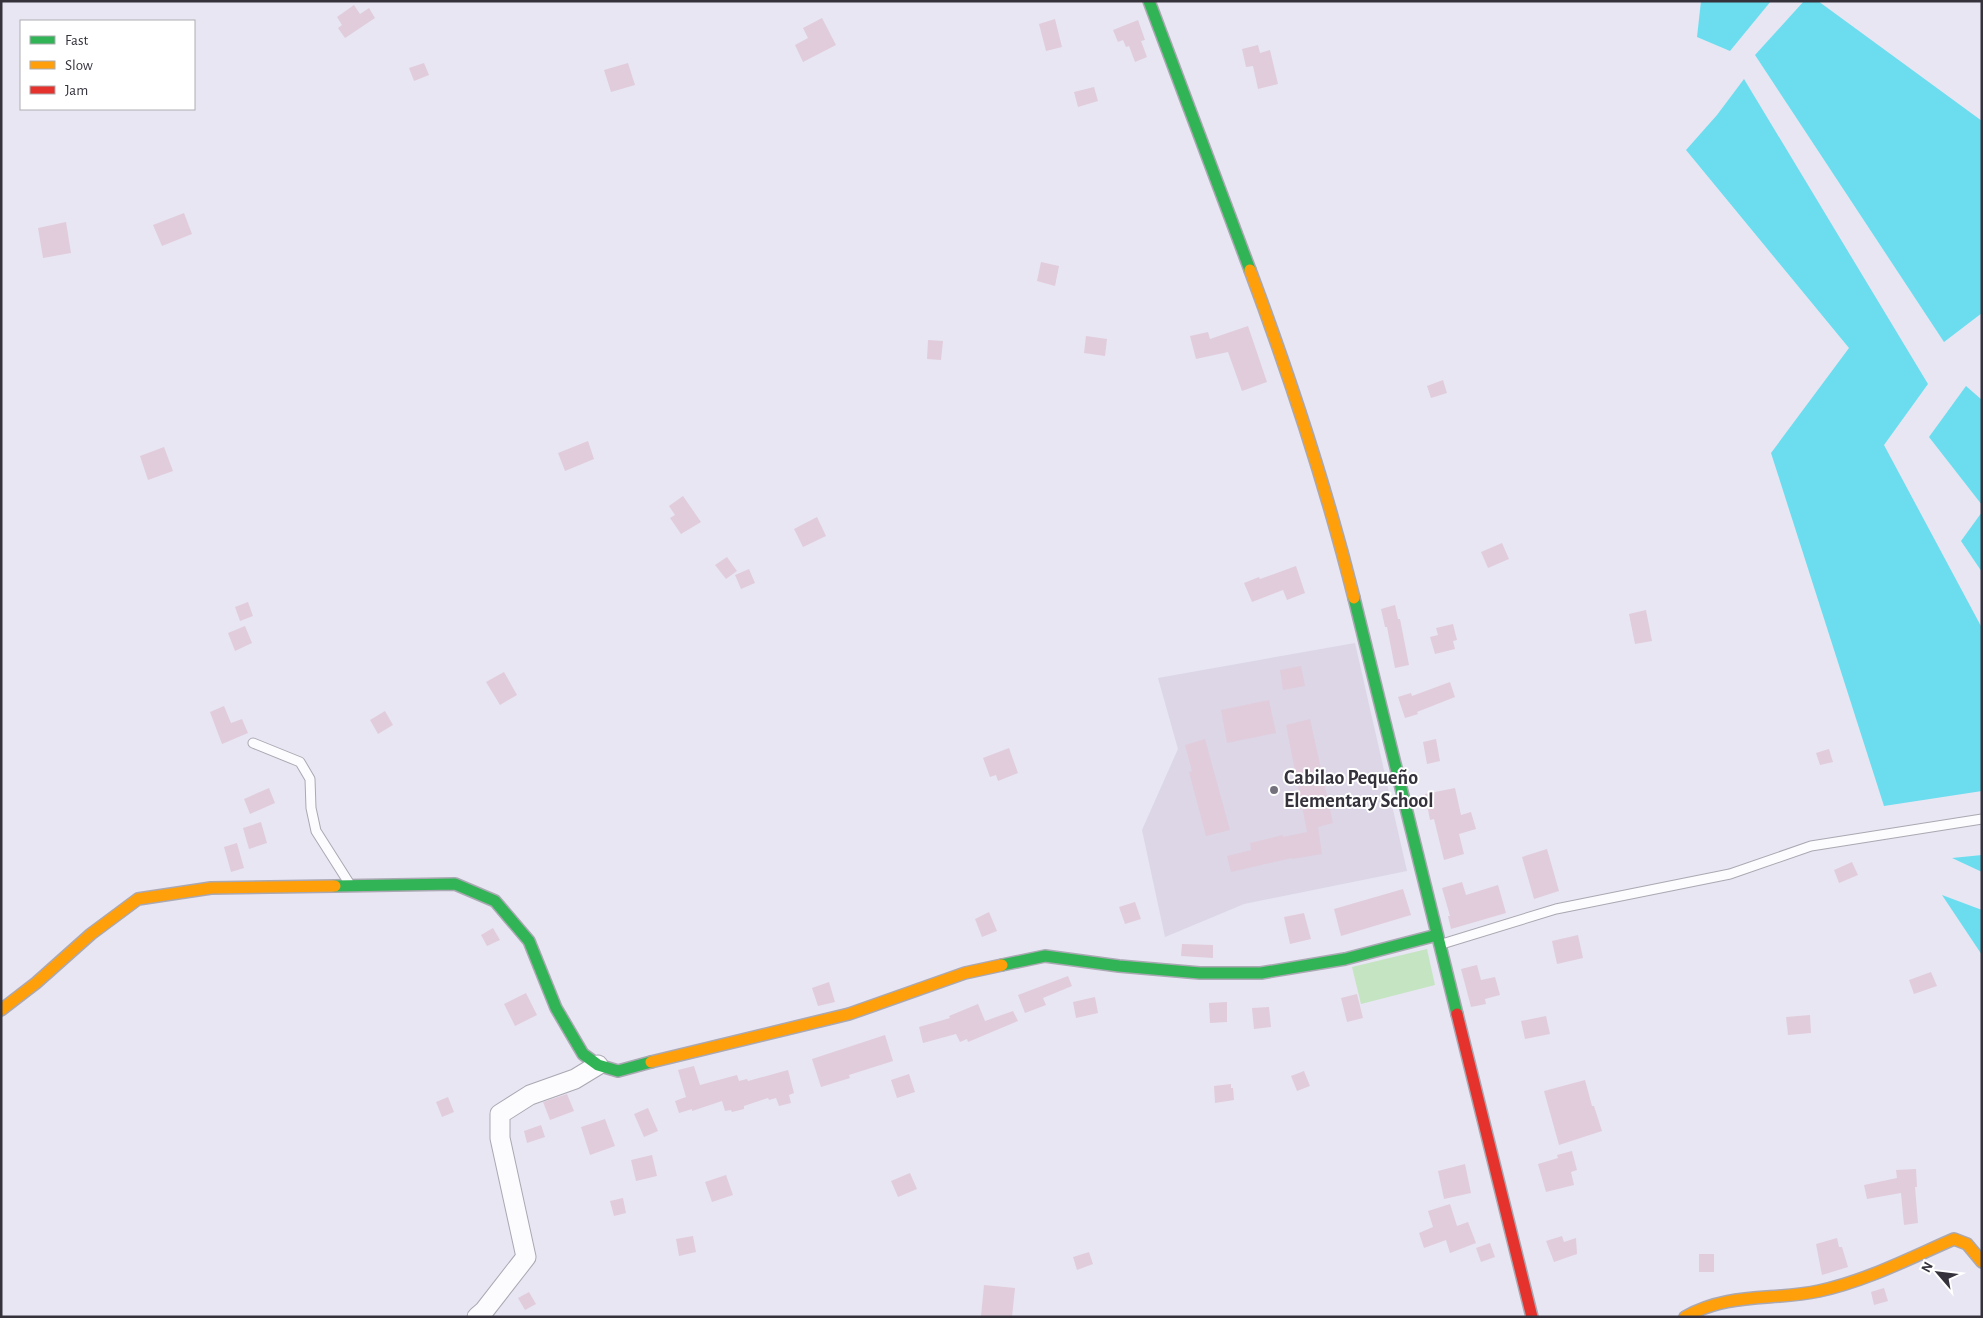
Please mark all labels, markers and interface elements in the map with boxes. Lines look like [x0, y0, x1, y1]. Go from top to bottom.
legend [20, 20, 195, 110]
text: Fast [65, 33, 89, 48]
text: Slow [65, 58, 93, 73]
text: Jam [65, 83, 88, 98]
place label: Cabilao Pequeño Elementary School [1284, 768, 1433, 811]
marker: Cabilao Pequeño Elementary School [1268, 784, 1280, 796]
north arrow [1913, 1248, 1963, 1298]
text: N [1919, 1260, 1936, 1275]

